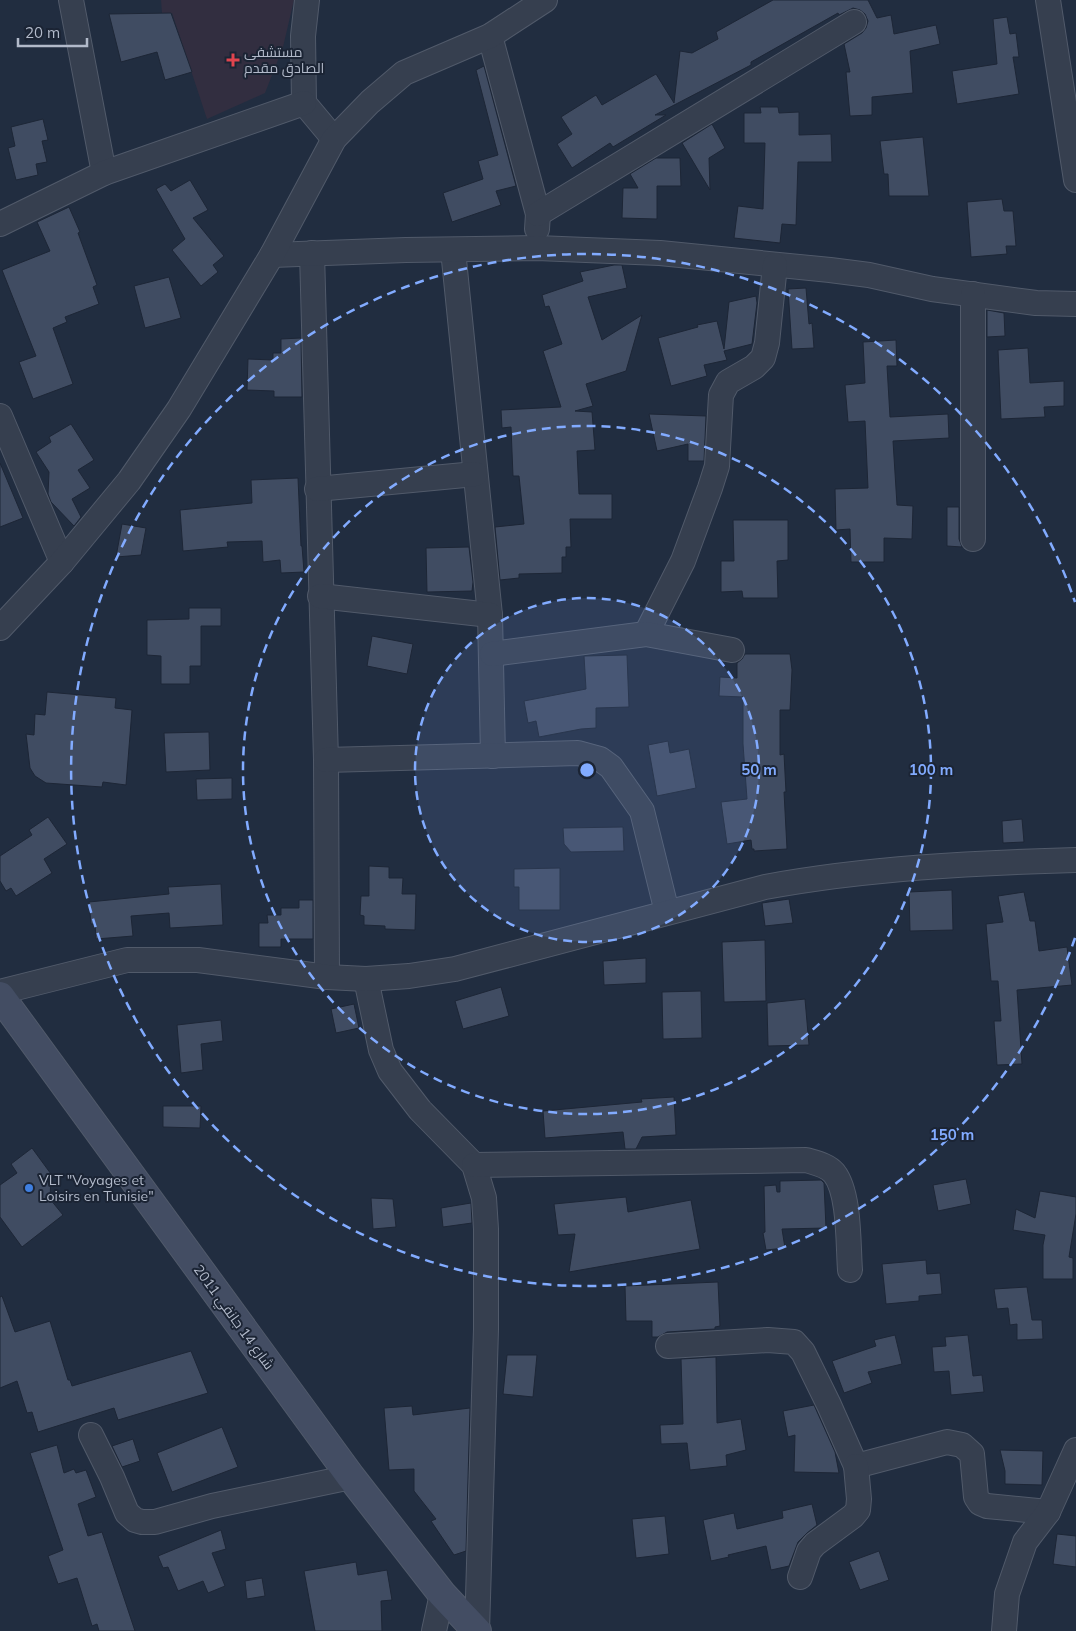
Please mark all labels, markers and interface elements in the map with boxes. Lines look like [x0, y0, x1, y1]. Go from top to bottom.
scale bar [18, 15, 86, 47]
text: 20 m [25, 23, 60, 42]
place label: مستشفى الصادق مقدم [244, 43, 324, 78]
marker: مستشفى الصادق مقدم [226, 53, 240, 67]
text: 50 m [741, 760, 777, 779]
text: 100 m [909, 760, 953, 779]
centre of rings [578, 761, 596, 779]
text: 150 m [930, 1125, 974, 1144]
place label: VLT "Voyages et Loisirs en Tunisie" [39, 1171, 154, 1205]
marker: VLT "Voyages et Loisirs en Tunisie" [23, 1182, 35, 1194]
street label: شارع 14 جانفي 2011 [187, 1261, 278, 1375]

